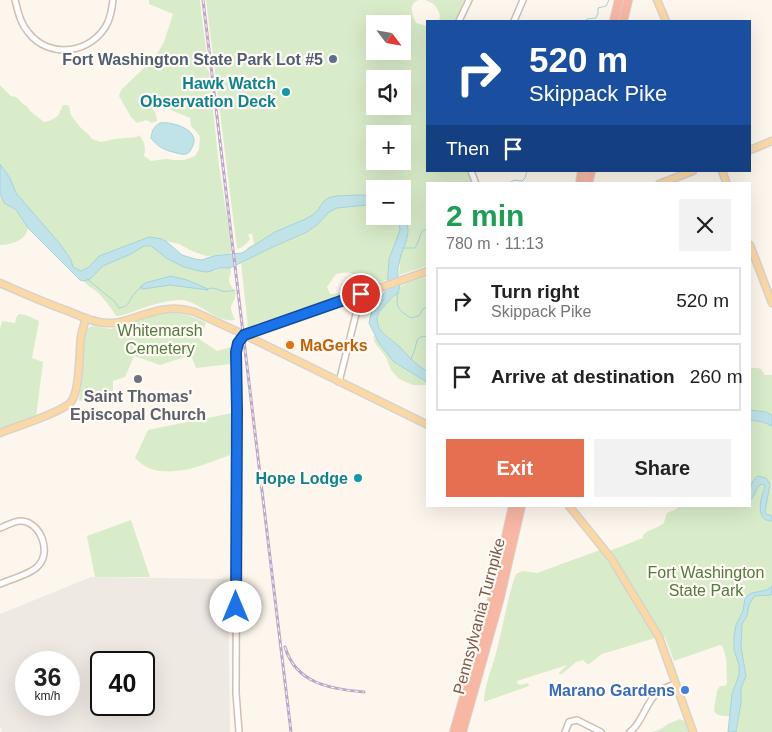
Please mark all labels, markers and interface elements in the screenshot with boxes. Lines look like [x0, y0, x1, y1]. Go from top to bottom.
north arrow [366, 15, 411, 60]
map controls [366, 15, 411, 225]
icon: right [446, 40, 511, 105]
text: 520 m [529, 40, 628, 79]
place label: Fort Washington State Park Lot #5 [62, 51, 323, 68]
marker: Fort Washington State Park Lot #5 [327, 53, 339, 65]
button: sound [366, 70, 411, 115]
place label: Hawk Watch Observation Deck [140, 75, 276, 110]
text: Skippack Pike [529, 81, 667, 106]
marker: Hawk Watch Observation Deck [280, 86, 292, 98]
button: + [366, 125, 411, 170]
icon: arrive [499, 135, 527, 163]
text: Then [446, 138, 489, 159]
button: − [366, 180, 411, 225]
text: 2 min [446, 199, 524, 232]
button: close [679, 199, 731, 251]
text: 780 m · 11:13 [446, 235, 544, 252]
pin [340, 273, 382, 315]
icon: arrive [347, 280, 375, 308]
text: Turn right [491, 281, 579, 302]
icon: right [448, 287, 476, 315]
text: 520 m [676, 290, 729, 311]
text: Skippack Pike [491, 303, 592, 320]
park label: Whitemarsh Cemetery [117, 322, 203, 357]
place label: MaGerks [300, 337, 368, 354]
marker: MaGerks [284, 339, 296, 351]
icon: arrive [448, 363, 476, 391]
text: Arrive at destination [491, 366, 675, 387]
text: 260 m [690, 366, 743, 387]
marker: Saint Thomas' Episcopal Church [132, 373, 144, 385]
place label: Saint Thomas' Episcopal Church [70, 388, 206, 423]
button: Exit [446, 439, 584, 497]
button: Share [594, 439, 731, 497]
place label: Hope Lodge [256, 470, 348, 487]
marker: Hope Lodge [352, 472, 364, 484]
street label: Pennsylvania Turnpike [450, 536, 508, 696]
park label: Fort Washington State Park [648, 564, 764, 599]
position arrow [209, 580, 261, 632]
speed limit sign: 40 [90, 651, 155, 716]
text: 36 [34, 663, 61, 691]
place label: Marano Gardens [549, 682, 675, 699]
marker: Marano Gardens [679, 684, 691, 696]
text: km/h [34, 689, 61, 703]

